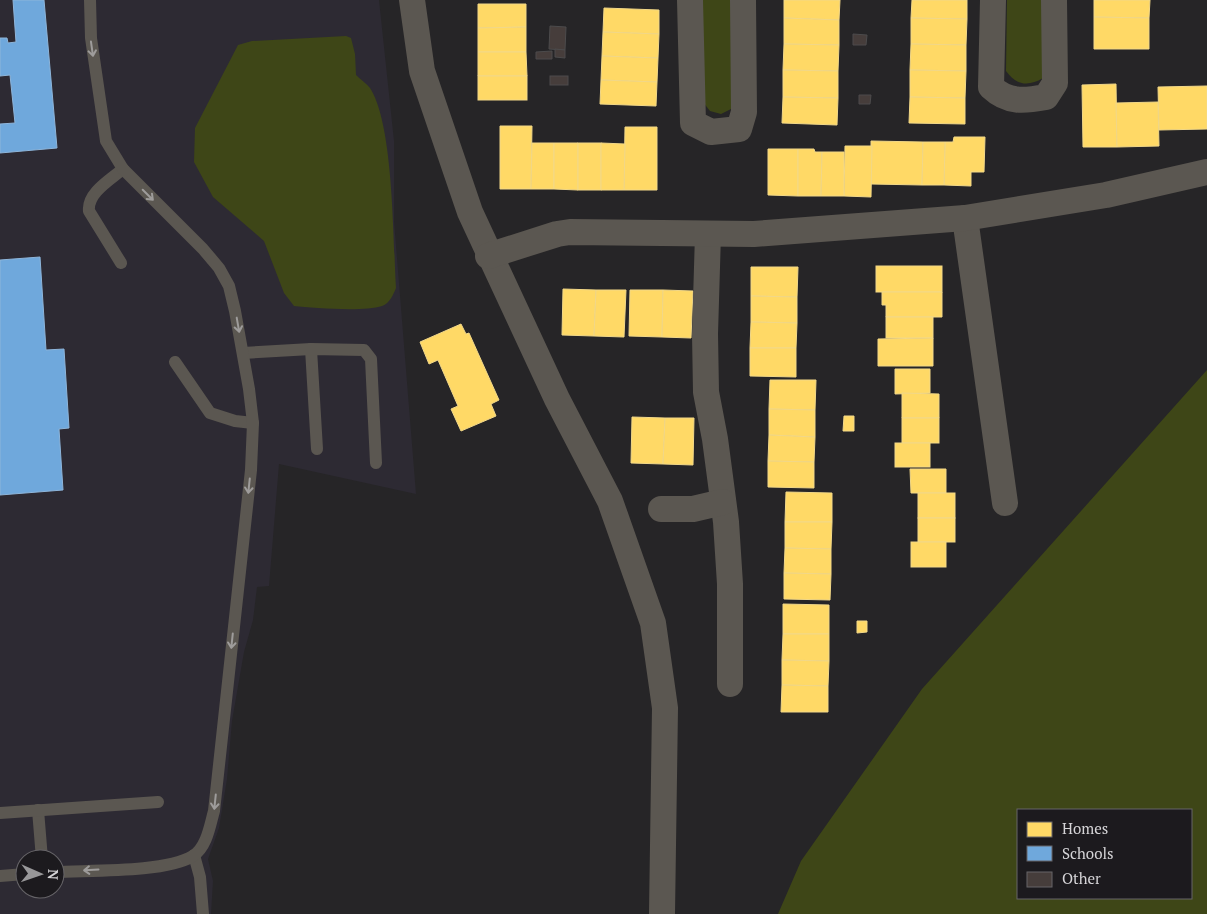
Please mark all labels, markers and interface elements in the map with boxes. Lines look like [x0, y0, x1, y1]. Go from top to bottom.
one-way arrow [87, 40, 97, 56]
one-way arrow [142, 189, 154, 201]
one-way arrow [234, 317, 244, 333]
one-way arrow [244, 478, 254, 494]
one-way arrow [227, 632, 237, 648]
one-way arrow [210, 794, 220, 810]
legend [1017, 809, 1192, 899]
text: Homes [1062, 818, 1108, 838]
text: Schools [1062, 843, 1113, 863]
north arrow [15, 849, 65, 899]
one-way arrow [84, 866, 100, 875]
text: Other [1062, 868, 1101, 888]
text: N [44, 869, 63, 880]

